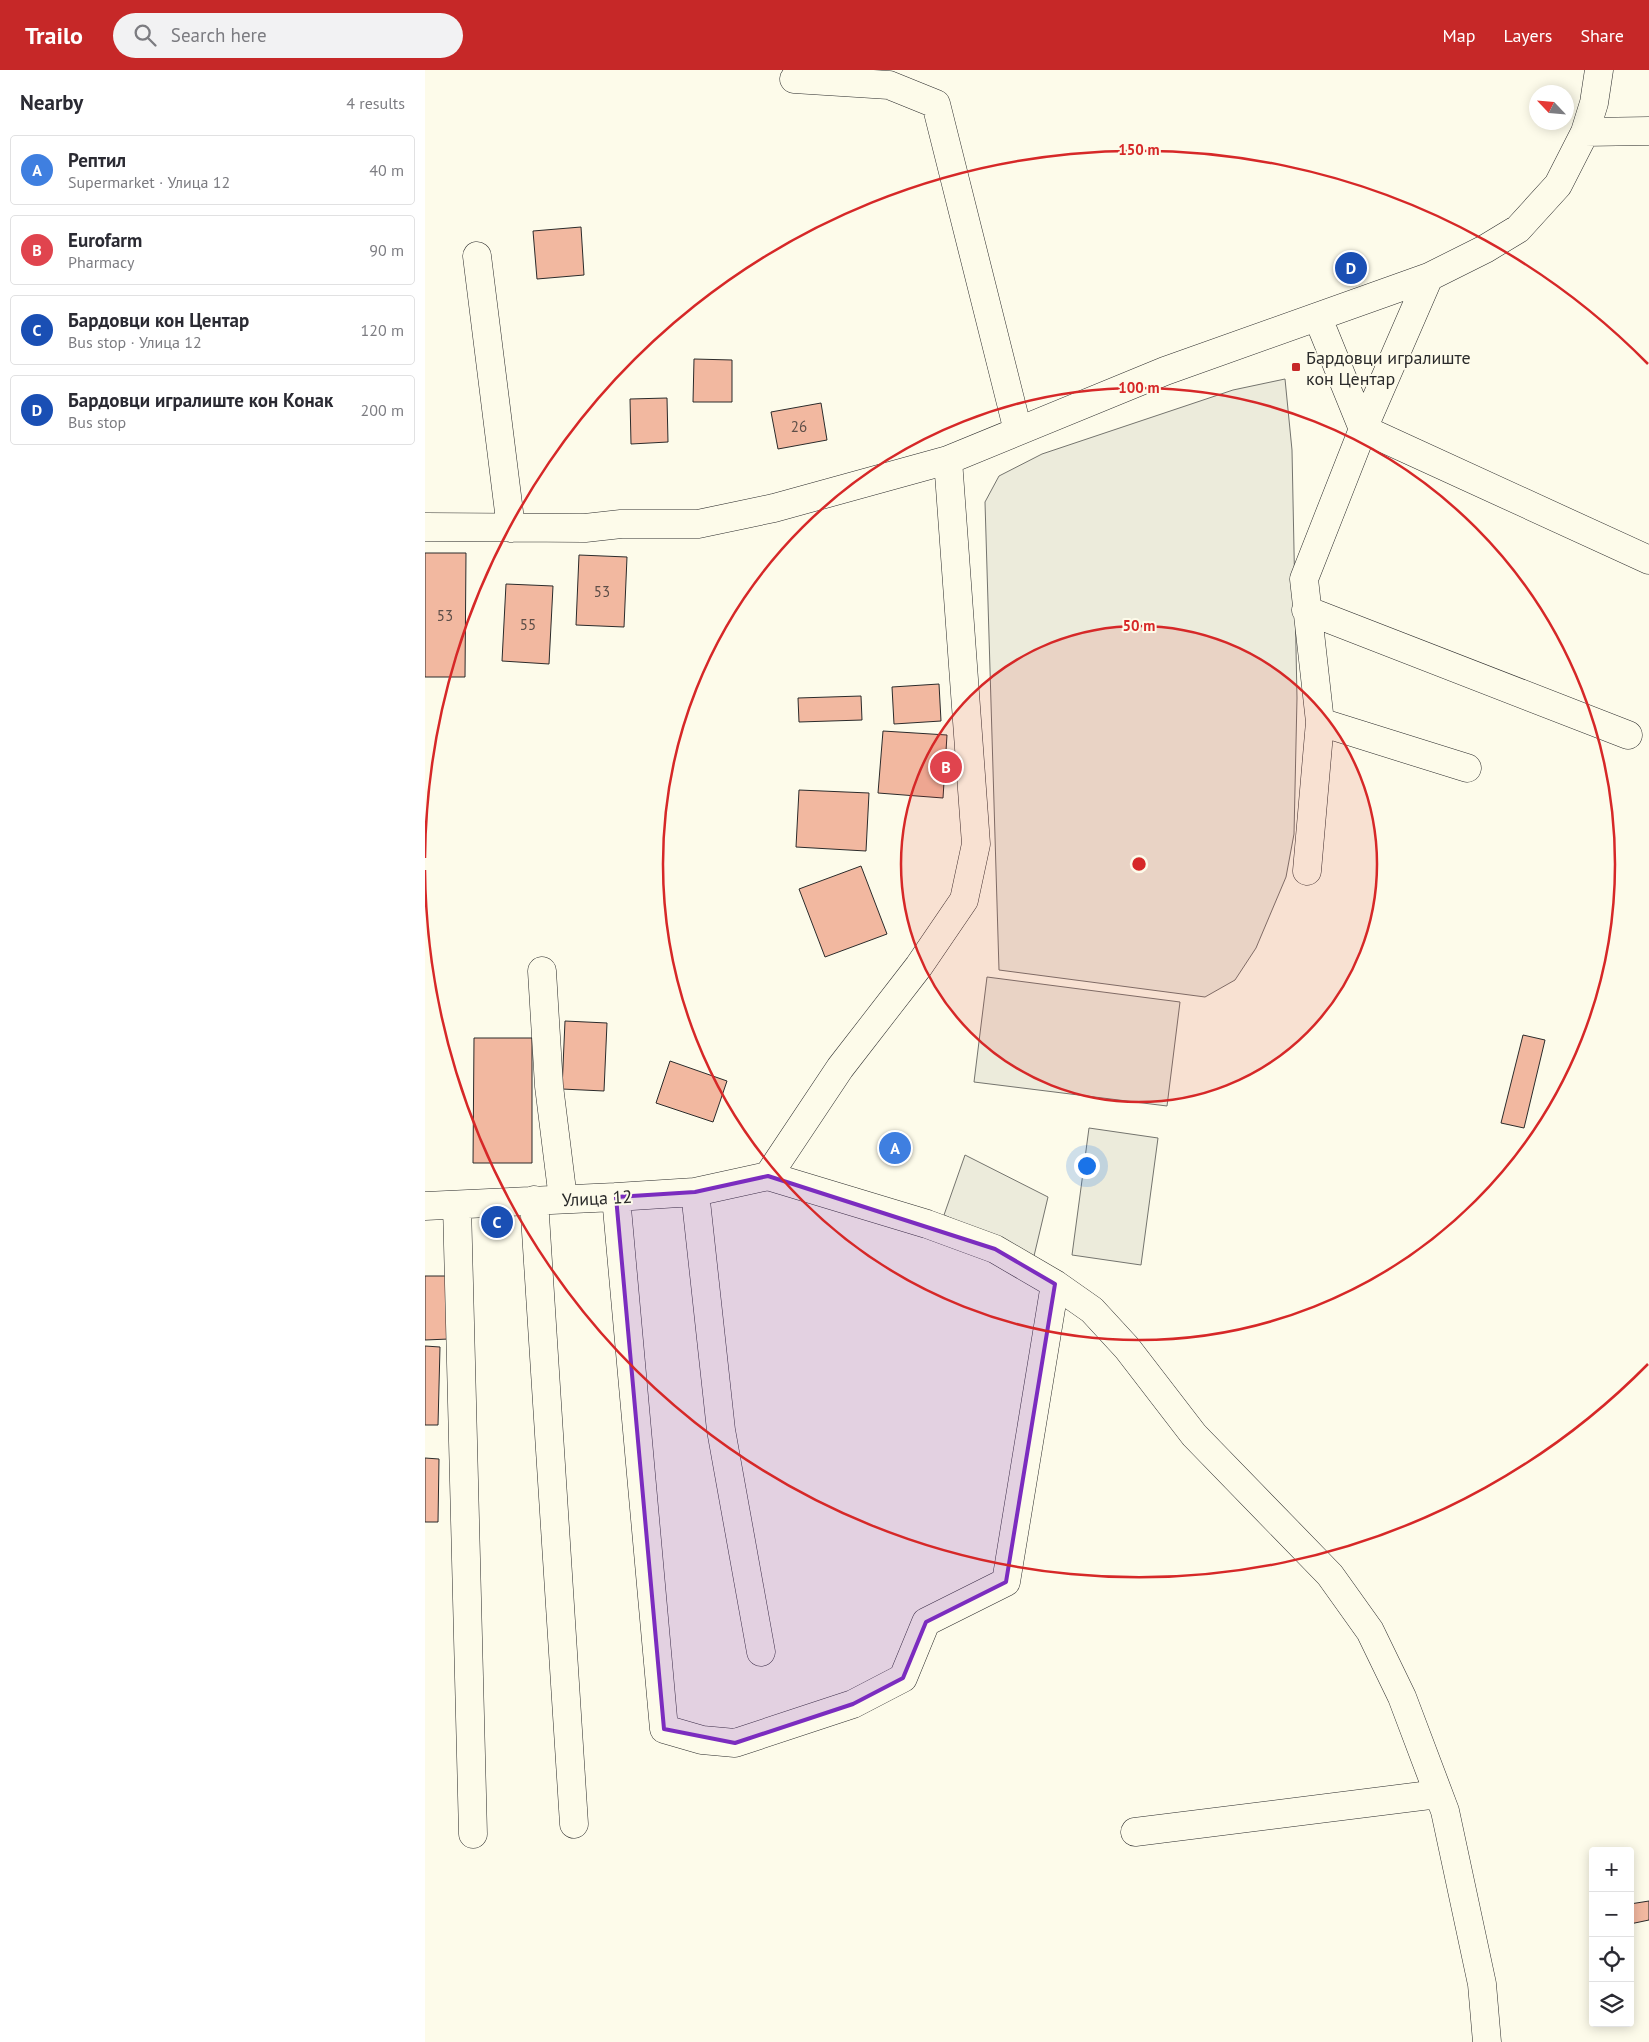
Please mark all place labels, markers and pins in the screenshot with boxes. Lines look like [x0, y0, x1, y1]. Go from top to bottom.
pin: D [1335, 249, 1367, 287]
place label: Бардовци игралиште кон Центар [1306, 346, 1471, 390]
marker: Бардовци игралиште кон Центар [1290, 361, 1302, 373]
pin: B [930, 748, 962, 786]
centre of rings [1130, 855, 1148, 873]
pin: A [879, 1129, 911, 1167]
pin: C [481, 1203, 513, 1241]

